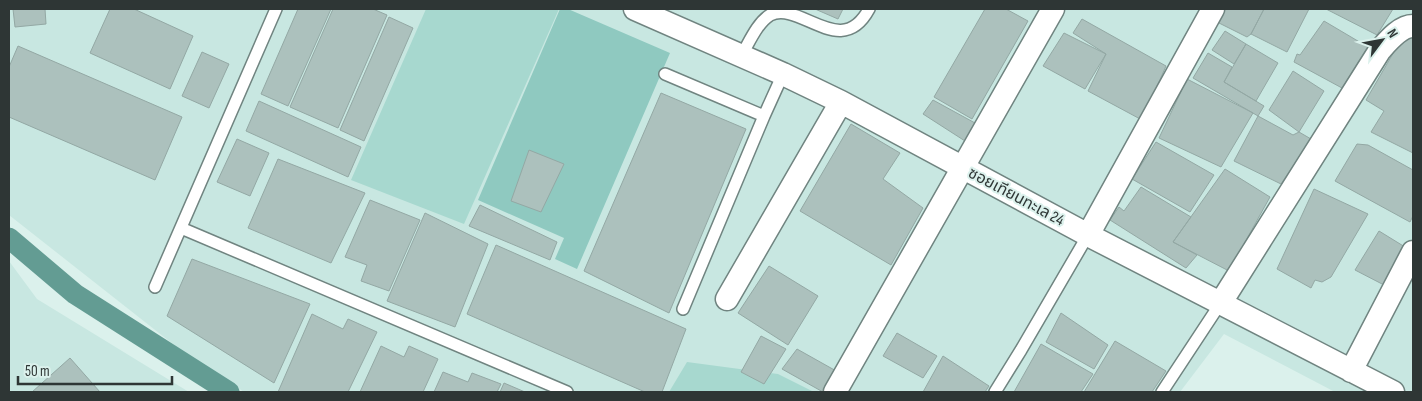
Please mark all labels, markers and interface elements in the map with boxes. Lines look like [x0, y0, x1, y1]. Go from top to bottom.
north arrow [1357, 15, 1407, 65]
text: N [1383, 26, 1402, 41]
street label: ซอยเทียนทะเล 24 [965, 164, 1068, 230]
scale bar [18, 354, 171, 386]
text: 50 m [25, 362, 50, 381]

